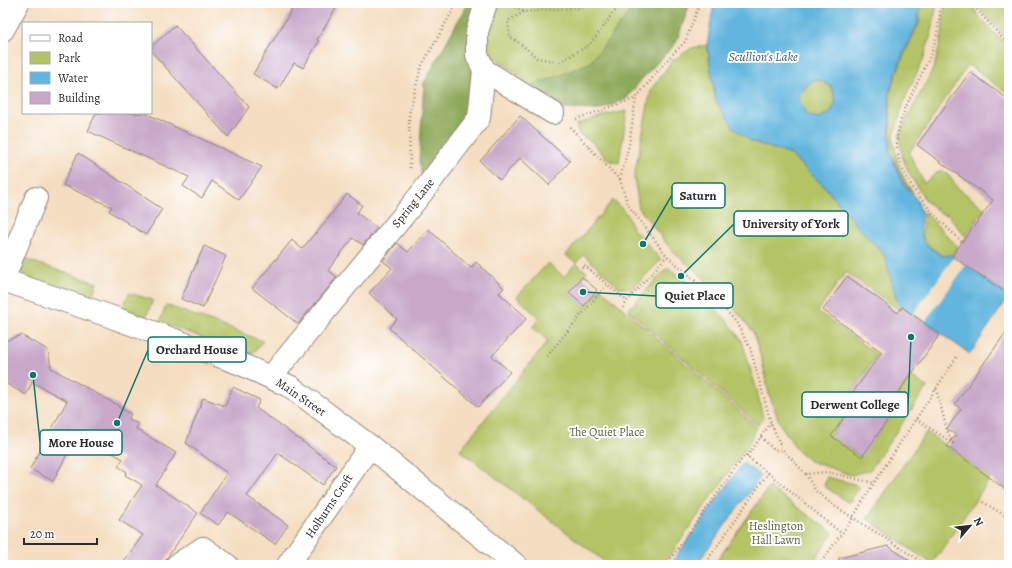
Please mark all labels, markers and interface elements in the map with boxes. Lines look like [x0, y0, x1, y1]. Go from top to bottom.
legend [22, 22, 152, 114]
text: Road [58, 30, 84, 46]
water label: Scullion's Lake [728, 48, 798, 65]
text: Park [58, 50, 81, 66]
text: Water [57, 70, 88, 86]
text: Building [58, 90, 100, 106]
street label: Spring Lane [388, 175, 438, 231]
callout: Saturn [672, 183, 725, 208]
text: Saturn [679, 187, 717, 204]
callout: University of York [734, 211, 848, 236]
text: University of York [742, 215, 840, 232]
callout: Quiet Place [656, 283, 733, 308]
text: Quiet Place [665, 287, 725, 304]
callout: Orchard House [148, 337, 246, 362]
text: Orchard House [156, 341, 238, 358]
street label: Main Street [273, 374, 329, 420]
callout: Derwent College [802, 392, 908, 417]
text: Derwent College [810, 396, 900, 413]
park label: The Quiet Place [569, 424, 645, 440]
callout: More House [40, 430, 122, 455]
text: More House [48, 434, 114, 451]
street label: Holburns Croft [302, 471, 356, 541]
north arrow [950, 506, 990, 546]
text: N [970, 514, 987, 529]
park label: Heslington Hall Lawn [749, 518, 804, 548]
scale bar [24, 520, 97, 546]
text: 20 m [30, 526, 54, 542]

